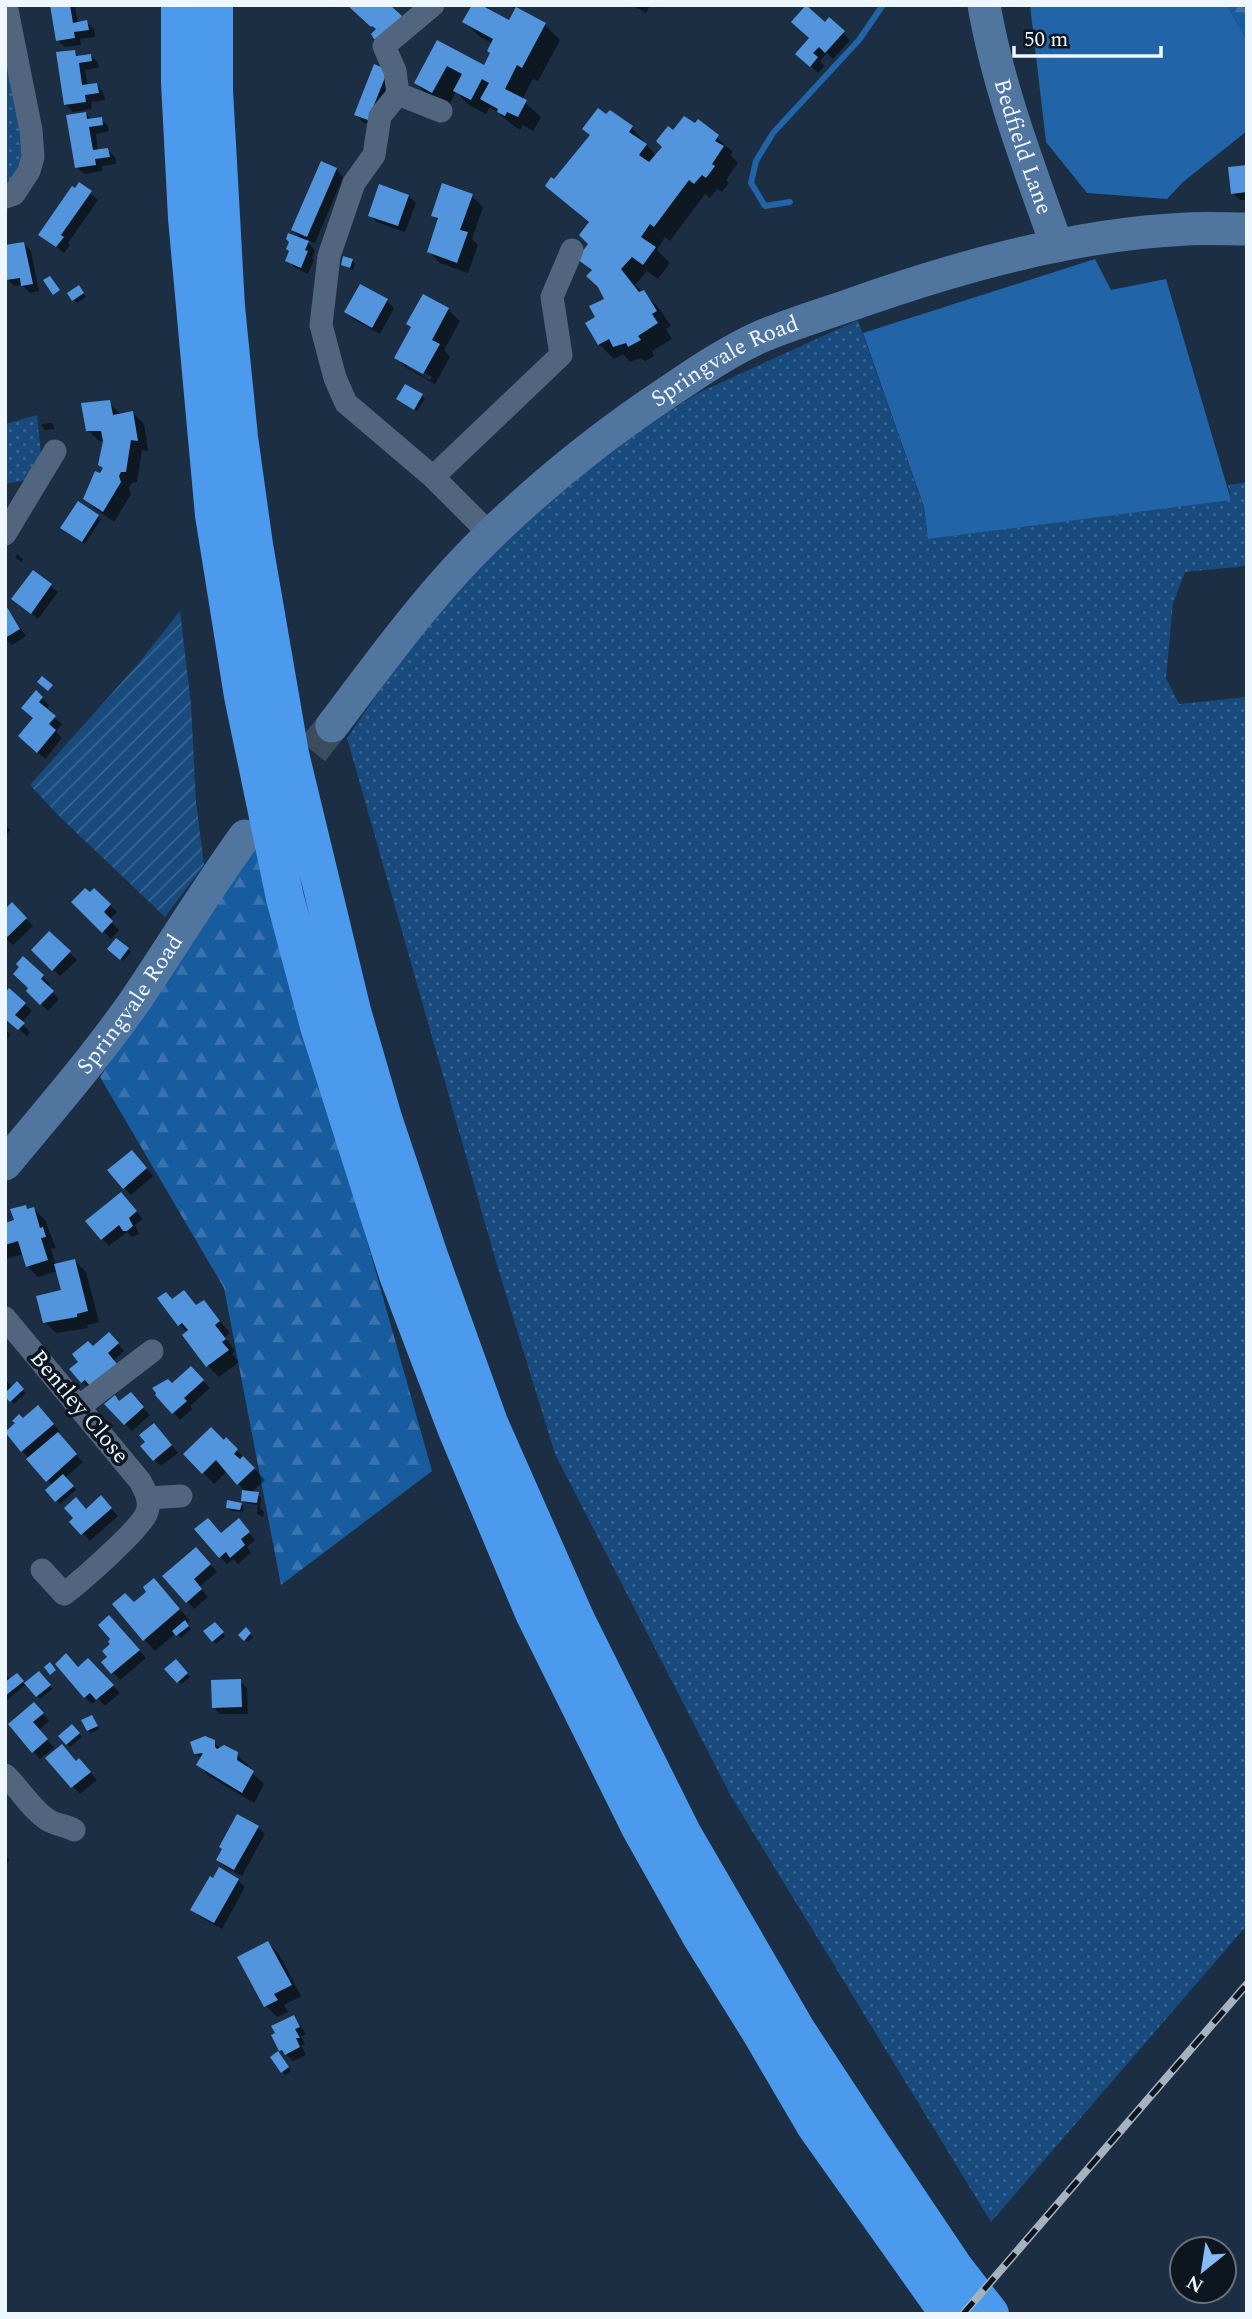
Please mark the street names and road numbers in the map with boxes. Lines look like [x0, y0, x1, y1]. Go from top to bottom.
street label: Bedfield Lane [984, 75, 1062, 219]
street label: Springvale Road [644, 306, 804, 416]
street label: Springvale Road [68, 927, 192, 1082]
street label: Bentley Close [21, 1342, 137, 1472]

